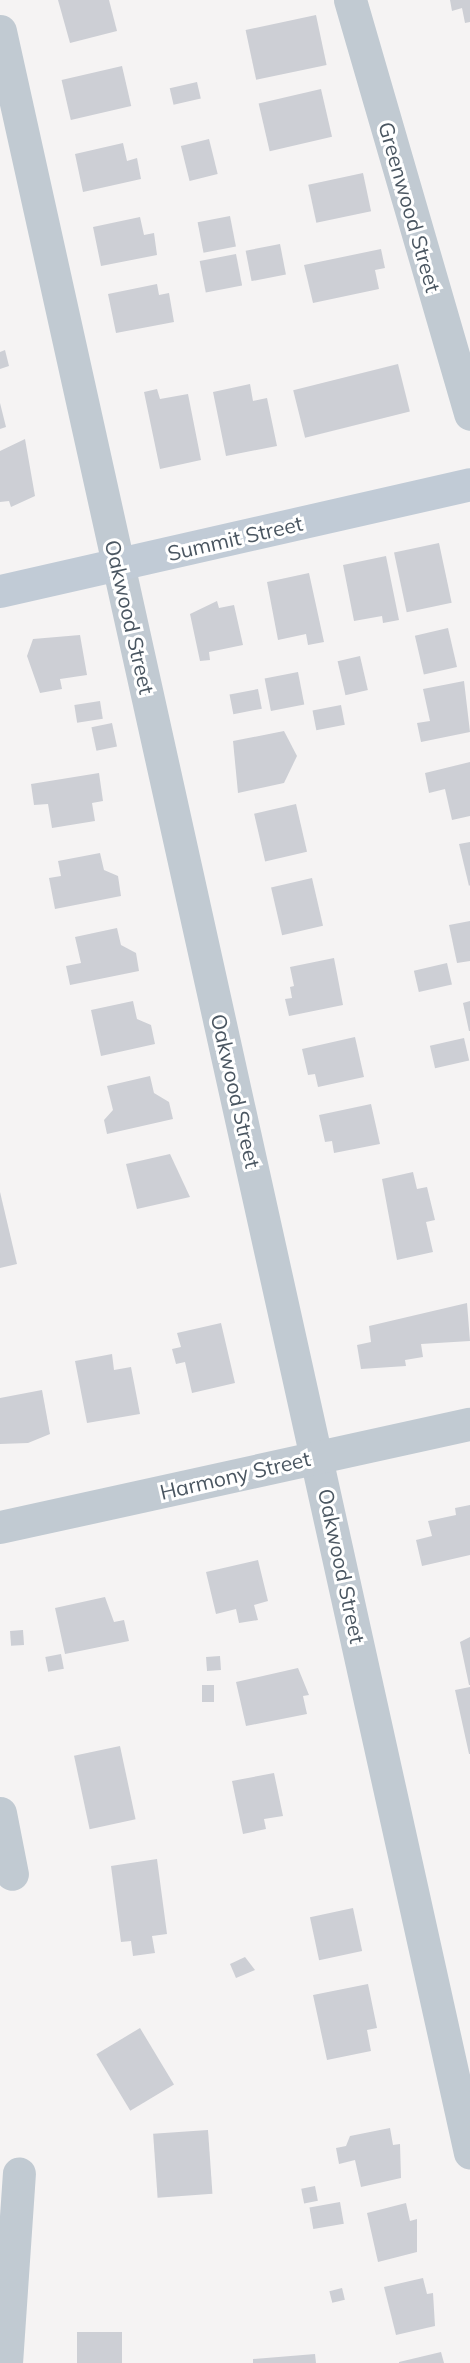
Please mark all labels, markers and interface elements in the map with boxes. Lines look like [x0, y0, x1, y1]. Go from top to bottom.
street label: Greenwood Street [374, 119, 446, 295]
street label: Summit Street [165, 510, 305, 566]
street label: Oakwood Street [100, 537, 160, 697]
street label: Oakwood Street [206, 1011, 266, 1171]
street label: Harmony Street [157, 1445, 313, 1505]
street label: Oakwood Street [313, 1486, 371, 1646]

